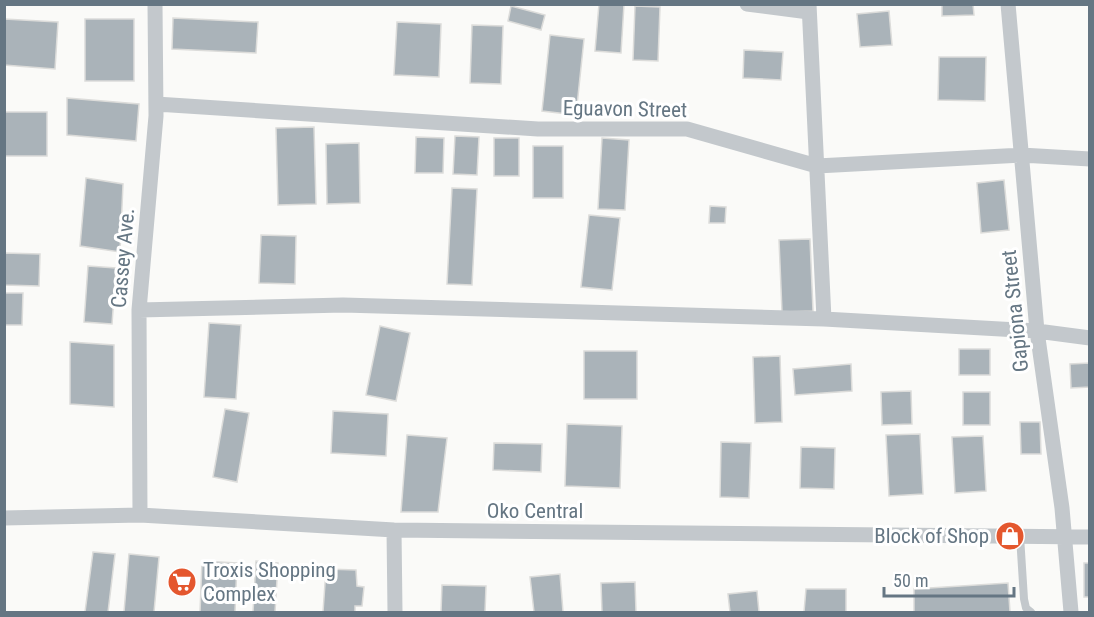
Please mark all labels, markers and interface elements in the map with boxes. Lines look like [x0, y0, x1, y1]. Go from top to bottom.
street label: Eguavon Street [563, 96, 687, 122]
street label: Cassey Ave. [107, 207, 139, 309]
street label: Gapiona Street [997, 249, 1033, 373]
street label: Oko Central [487, 499, 583, 523]
shop icon: Block of Shop [994, 520, 1026, 552]
place label: Block of Shop [874, 524, 989, 548]
place label: Troxis Shopping Complex [203, 558, 336, 606]
scale bar [884, 560, 1014, 598]
supermarket icon: Troxis Shopping Complex [166, 566, 198, 598]
text: 50 m [893, 570, 928, 591]

